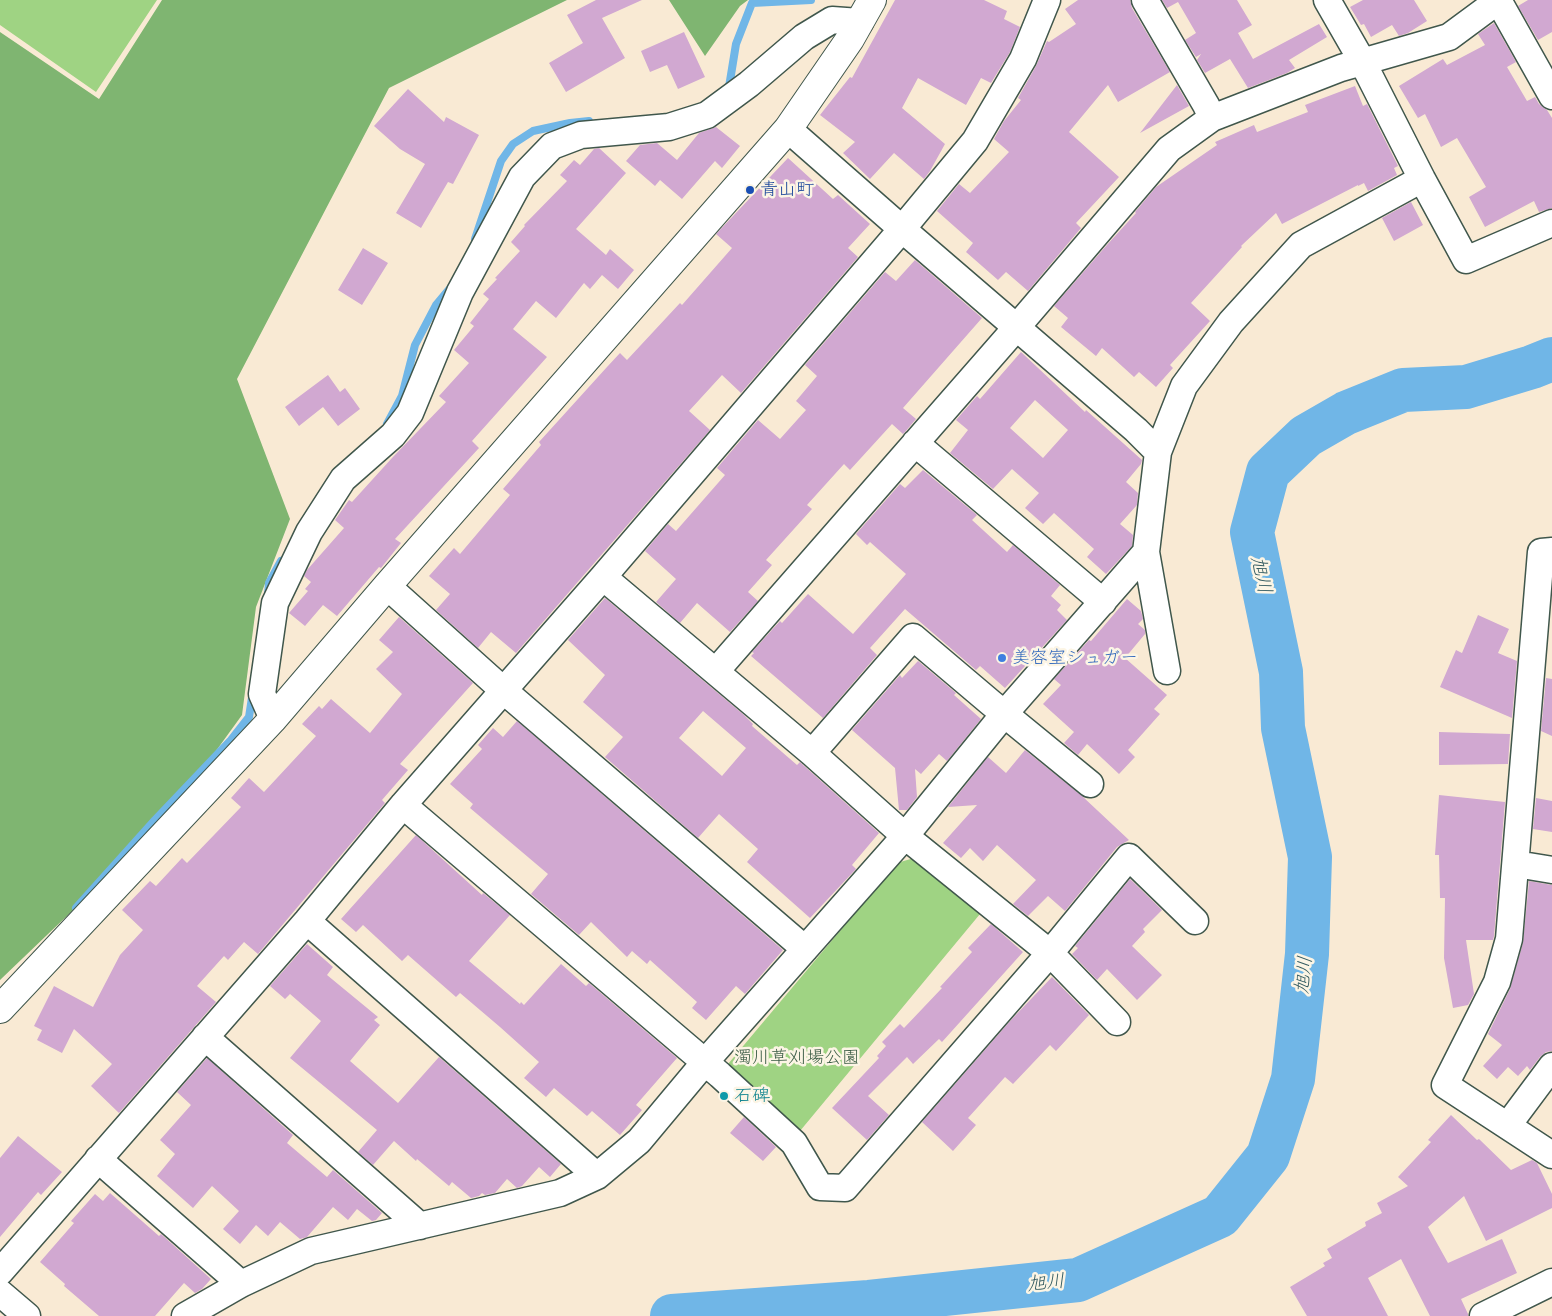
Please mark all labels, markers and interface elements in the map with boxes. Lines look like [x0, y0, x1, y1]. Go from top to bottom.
place label: 青山町 [760, 179, 814, 201]
marker: 青山町 [744, 184, 756, 196]
water label: 旭川 [1246, 554, 1276, 596]
place label: 美容室シュガー [1012, 647, 1138, 669]
marker: 美容室シュガー [996, 652, 1008, 664]
water label: 旭川 [1291, 955, 1317, 995]
park label: 濁川草刈場公園 [734, 1047, 860, 1069]
place label: 石碑 [734, 1085, 770, 1107]
marker: 石碑 [718, 1090, 730, 1102]
water label: 旭川 [1026, 1270, 1066, 1296]

